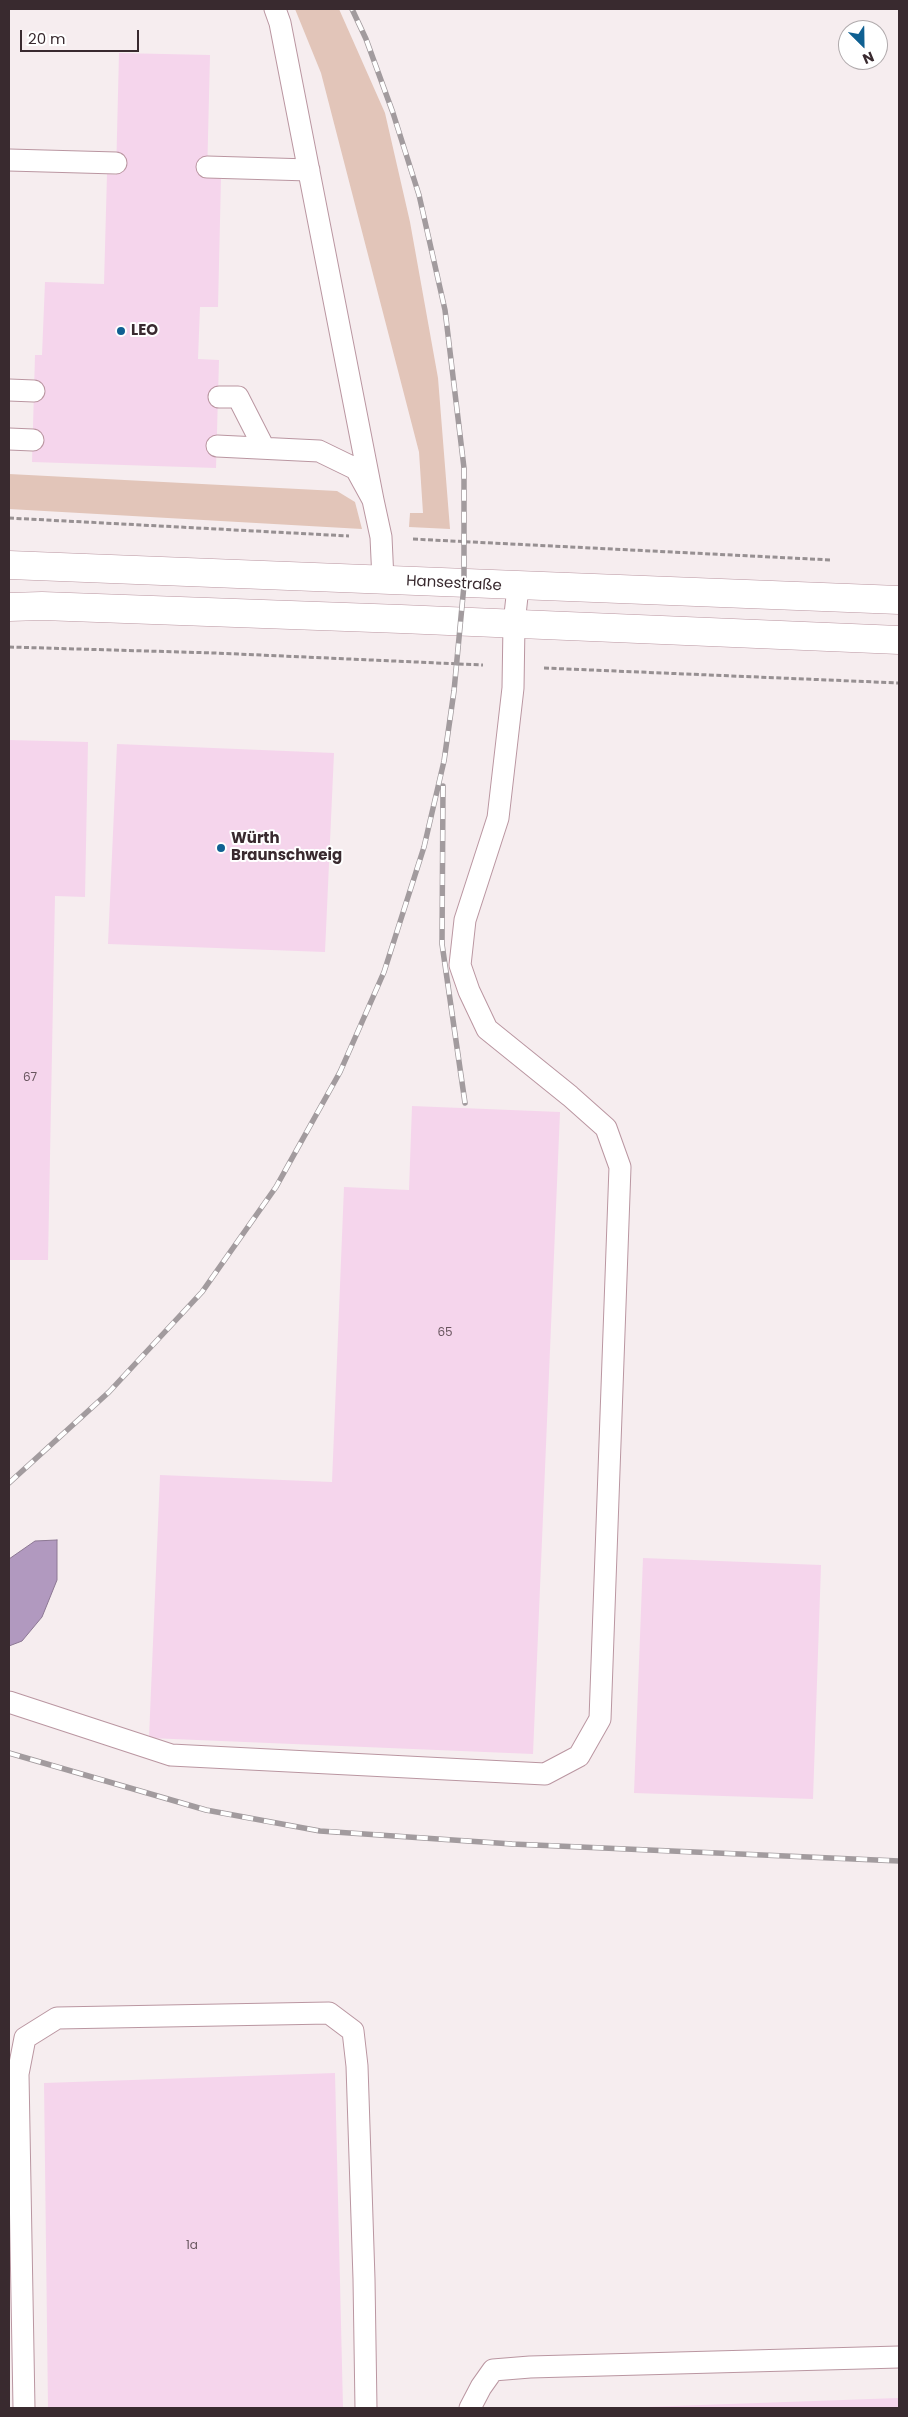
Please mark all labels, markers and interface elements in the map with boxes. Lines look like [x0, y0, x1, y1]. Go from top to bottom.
scale bar [22, 20, 141, 52]
north arrow [838, 20, 888, 70]
text: 20 m [28, 28, 66, 49]
text: N [860, 47, 877, 69]
place label: LEO [131, 322, 158, 340]
marker: LEO [115, 325, 127, 337]
street label: Hansestraße [406, 573, 502, 595]
place label: Würth Braunschweig [231, 830, 342, 865]
marker: Würth Braunschweig [215, 842, 227, 854]
house number: 67 [23, 1071, 37, 1085]
house number: 65 [437, 1326, 453, 1340]
house number: 1a [186, 2239, 198, 2253]

